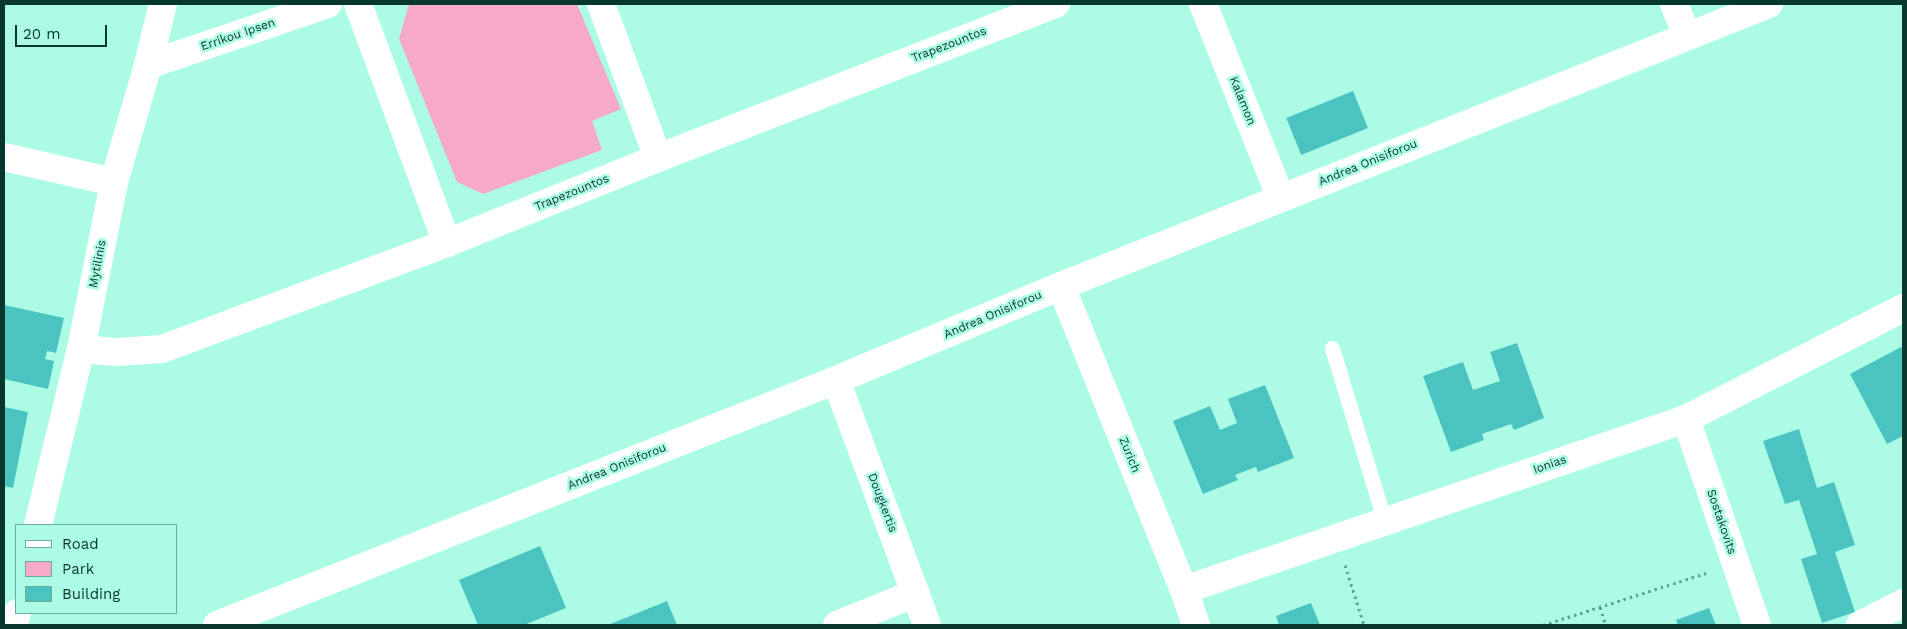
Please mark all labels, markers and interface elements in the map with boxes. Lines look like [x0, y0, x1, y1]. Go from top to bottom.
scale bar [18, 15, 110, 47]
street label: Errikou Ipsen [199, 16, 277, 54]
street label: Trapezountos [909, 24, 989, 66]
text: 20 m [23, 25, 61, 43]
street label: Kalamon [1226, 75, 1258, 127]
street label: Andrea Onisiforou [1316, 137, 1420, 189]
street label: Trapezountos [533, 171, 611, 215]
street label: Mytilinis [86, 239, 110, 289]
street label: Andrea Onisiforou [942, 288, 1044, 342]
street label: Zurich [1115, 435, 1143, 475]
street label: Andrea Onisiforou [565, 441, 669, 493]
street label: Ionias [1531, 453, 1569, 477]
street label: Dougkertis [864, 471, 900, 535]
street label: Sostakovits [1703, 488, 1739, 556]
legend [15, 524, 178, 614]
text: Road [62, 535, 99, 553]
text: Park [62, 560, 94, 578]
text: Building [62, 585, 120, 603]

